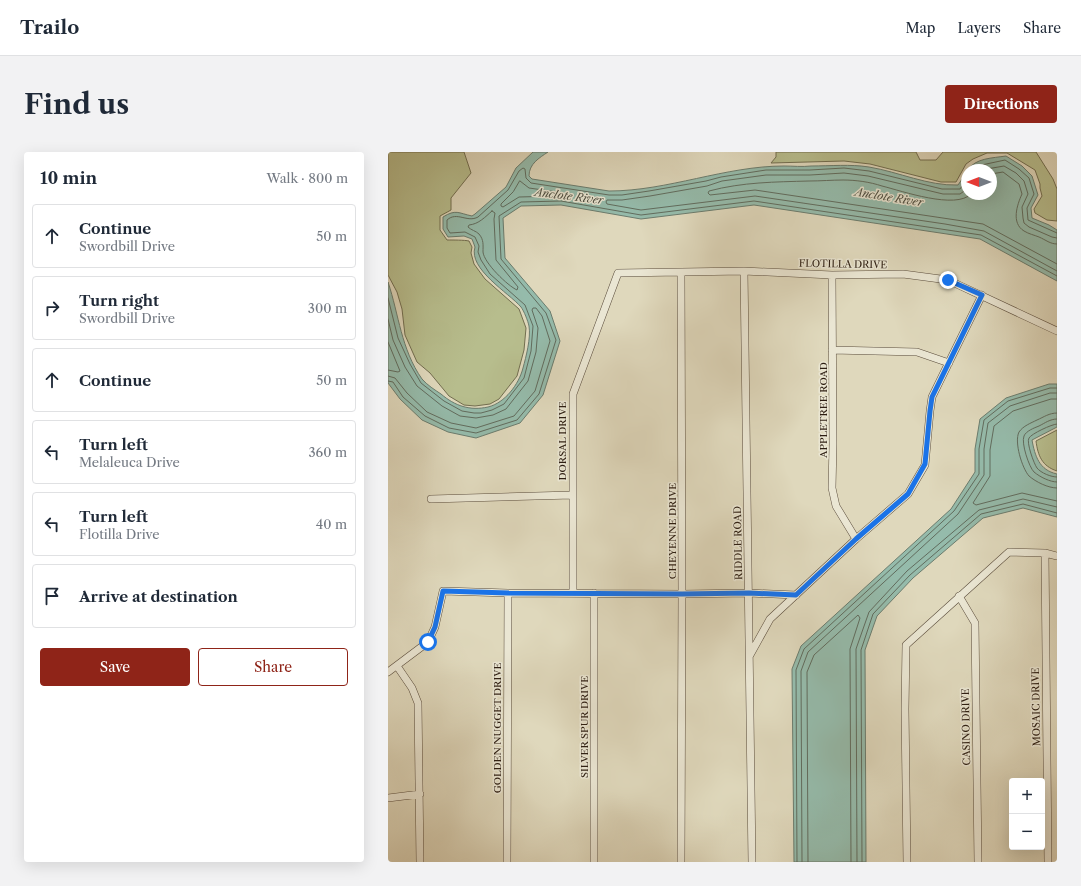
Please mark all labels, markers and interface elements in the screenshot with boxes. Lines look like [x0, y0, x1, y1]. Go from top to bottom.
text: Trailo [20, 16, 79, 39]
text: Map [905, 19, 935, 37]
text: Layers [957, 19, 1001, 37]
text: Share [1023, 19, 1061, 37]
button: Directions [945, 85, 1057, 123]
text: Find us [24, 87, 129, 121]
north arrow [961, 164, 997, 200]
text: 10 min [40, 168, 97, 188]
text: Walk · 800 m [267, 170, 348, 186]
water label: Anclote River [852, 184, 925, 209]
water label: Anclote River [532, 185, 605, 207]
text: Continue [79, 219, 151, 238]
icon: ahead [41, 225, 63, 247]
text: 50 m [316, 228, 347, 244]
text: Swordbill Drive [79, 238, 175, 254]
street label: FLOTILLA DRIVE [799, 257, 887, 271]
route end [939, 271, 957, 289]
text: Turn right [79, 291, 159, 310]
icon: right [41, 297, 63, 319]
text: 300 m [308, 300, 347, 316]
text: Swordbill Drive [79, 310, 175, 326]
street label: APPLETREE ROAD [817, 362, 830, 459]
icon: ahead [41, 369, 63, 391]
text: Continue [79, 371, 151, 390]
text: 50 m [316, 372, 347, 388]
street label: DORSAL DRIVE [556, 401, 569, 481]
text: Turn left [79, 435, 148, 454]
icon: left [41, 441, 63, 463]
text: 360 m [308, 444, 347, 460]
text: Melaleuca Drive [79, 454, 180, 470]
street label: CHEYENNE DRIVE [666, 483, 679, 579]
street label: RIDDLE ROAD [731, 506, 745, 580]
text: Turn left [79, 507, 148, 526]
icon: left [41, 513, 63, 535]
text: 40 m [316, 516, 347, 532]
text: Flotilla Drive [79, 526, 159, 542]
icon: arrive [41, 585, 63, 607]
text: Arrive at destination [79, 587, 238, 606]
route start [419, 633, 437, 651]
button: Save [40, 648, 190, 686]
button: Share [198, 648, 348, 686]
street label: GOLDEN NUGGET DRIVE [491, 663, 504, 793]
street label: MOSAIC DRIVE [1029, 667, 1043, 746]
street label: SILVER SPUR DRIVE [578, 676, 591, 778]
street label: CASINO DRIVE [959, 688, 973, 766]
map controls [1009, 778, 1045, 850]
button: + [1009, 778, 1045, 814]
button: − [1009, 814, 1045, 850]

